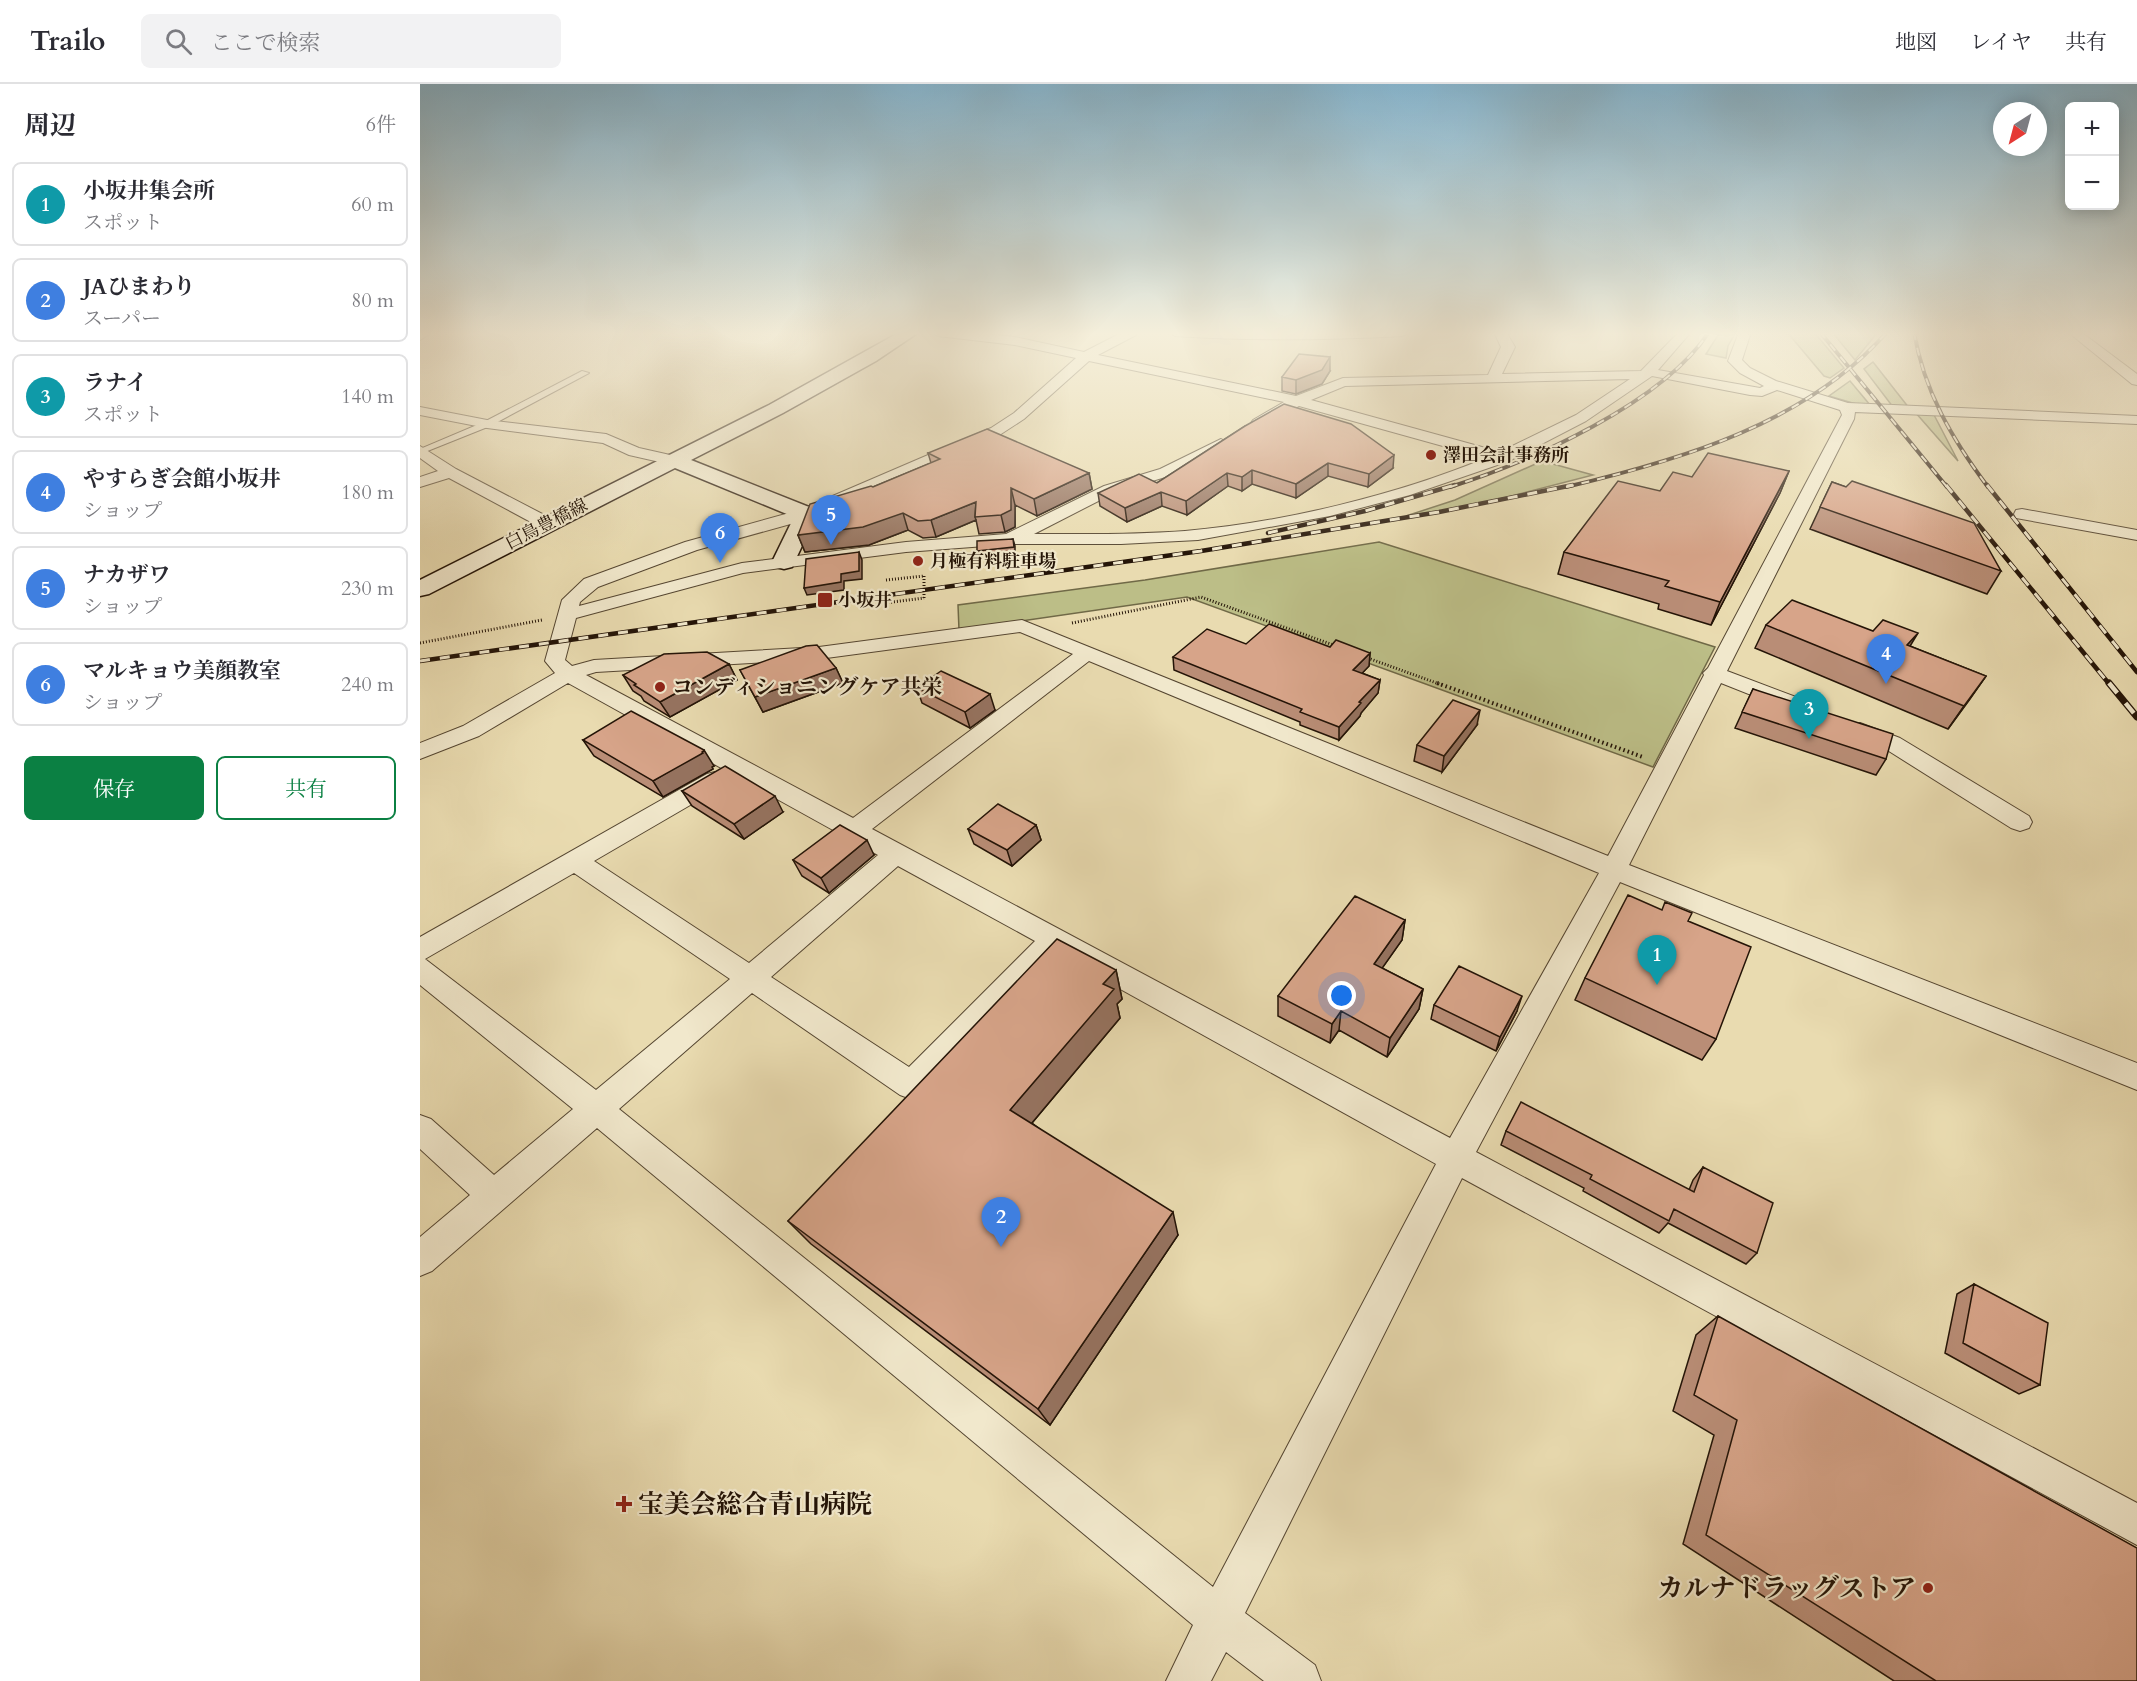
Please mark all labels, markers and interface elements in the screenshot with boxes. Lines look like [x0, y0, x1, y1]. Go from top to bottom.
search box [141, 14, 561, 68]
text: Trailo [30, 22, 105, 60]
icon: search [162, 25, 195, 58]
text: ここで検索 [210, 28, 320, 58]
text: 地図 [1895, 28, 1937, 57]
text: レイヤ [1970, 28, 2032, 57]
text: 共有 [2065, 28, 2107, 57]
north arrow [1993, 102, 2047, 156]
map controls [2065, 102, 2119, 210]
button: + [2065, 102, 2119, 156]
text: 周辺 [24, 108, 76, 143]
text: 6件 [366, 111, 396, 138]
button: − [2065, 156, 2119, 210]
text: 小坂井集会所 [83, 176, 215, 206]
text: 1 [40, 191, 51, 218]
text: 60 m [351, 191, 394, 218]
text: スポット [83, 209, 163, 236]
text: JAひまわり [83, 272, 195, 302]
text: 2 [40, 287, 51, 314]
text: 80 m [351, 287, 394, 314]
text: スーパー [83, 305, 161, 332]
text: ラナイ [83, 368, 147, 398]
text: 3 [40, 383, 51, 410]
text: 140 m [341, 383, 394, 410]
text: スポット [83, 401, 163, 428]
place label: 澤田会計事務所 [1443, 443, 1569, 468]
marker: 澤田会計事務所 [1424, 448, 1438, 462]
text: やすらぎ会館小坂井 [83, 464, 281, 494]
text: 4 [40, 479, 51, 506]
text: 180 m [341, 479, 394, 506]
street label: 白鳥豊橋線 [500, 493, 592, 556]
pin: 5 [812, 496, 850, 545]
text: ショップ [83, 497, 163, 524]
pin: 6 [700, 514, 740, 563]
place label: 月極有料駐車場 [930, 549, 1056, 574]
marker: 月極有料駐車場 [911, 554, 925, 568]
text: ナカザワ [83, 560, 171, 590]
text: 5 [40, 575, 51, 602]
text: 230 m [341, 575, 394, 602]
place label: 小坂井 [838, 588, 892, 613]
marker: 小坂井 [816, 591, 834, 609]
text: ショップ [83, 593, 163, 620]
pin: 4 [1866, 634, 1906, 684]
text: マルキョウ美顔教室 [83, 656, 281, 686]
text: 6 [40, 671, 51, 698]
text: 240 m [341, 671, 394, 698]
place label: コンディショニングケア共栄 [672, 673, 942, 702]
marker: コンディショニングケア共栄 [653, 680, 667, 694]
text: ショップ [83, 689, 163, 716]
pin: 3 [1790, 690, 1828, 739]
button: 保存 [24, 756, 204, 820]
button: 共有 [216, 756, 396, 820]
pin: 1 [1638, 936, 1676, 985]
your location [1327, 981, 1356, 1010]
pin: 2 [982, 1198, 1020, 1247]
place label: 宝美会総合青山病院 [638, 1487, 872, 1522]
marker: 宝美会総合青山病院 [615, 1495, 633, 1513]
place label: カルナドラッグストア [1658, 1571, 1916, 1606]
marker: カルナドラッグストア [1921, 1581, 1935, 1595]

